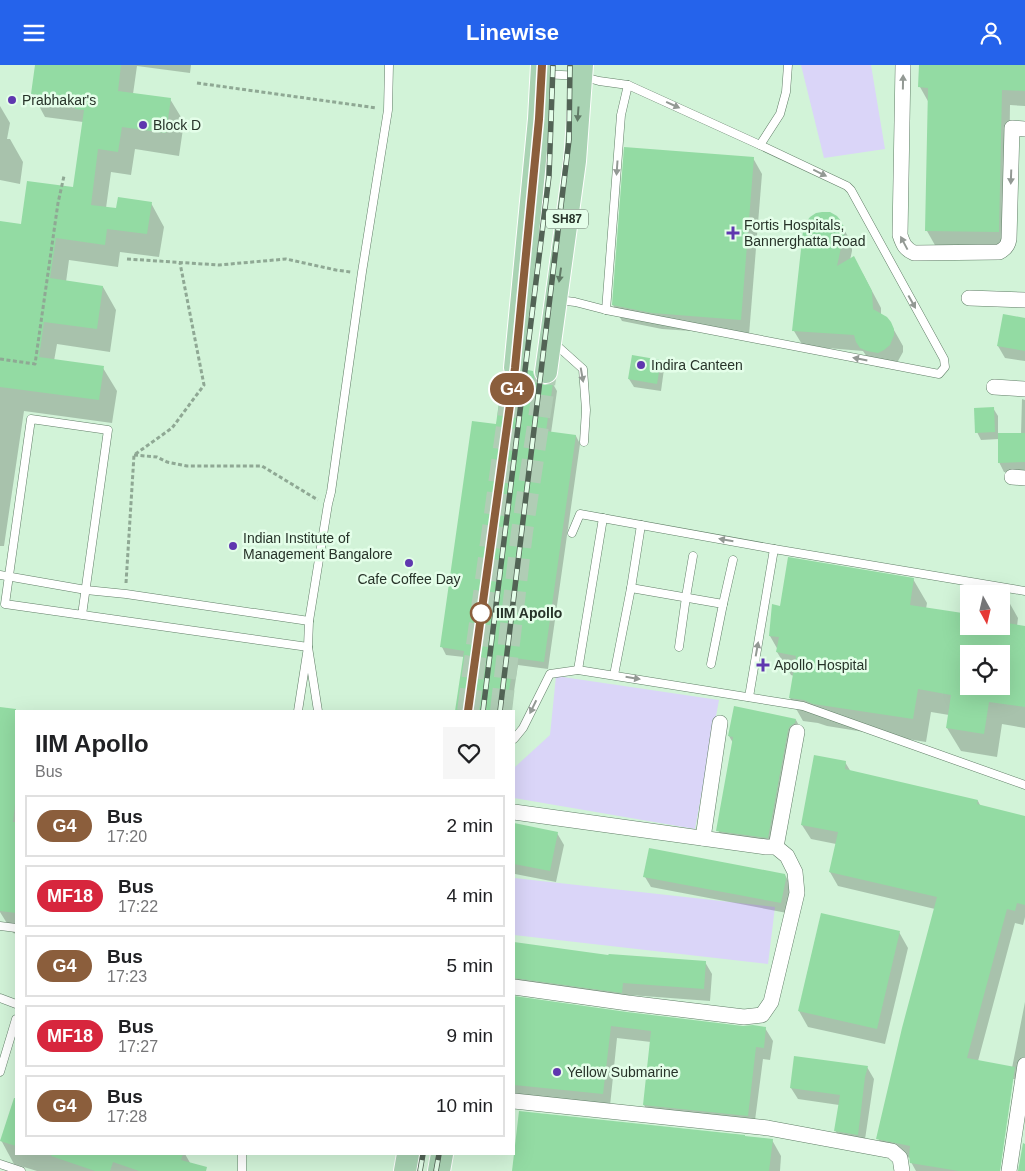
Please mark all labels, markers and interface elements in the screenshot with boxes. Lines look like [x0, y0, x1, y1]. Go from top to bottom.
icon: menu [20, 19, 48, 47]
icon: person [977, 19, 1005, 47]
text: Linewise [466, 20, 559, 45]
one-way arrow [899, 73, 907, 89]
place label: Prabhakar's [22, 92, 96, 108]
marker: Prabhakar's [6, 94, 18, 106]
one-way arrow [666, 102, 680, 110]
one-way arrow [574, 106, 582, 122]
place label: Block D [153, 117, 201, 133]
marker: Block D [137, 119, 149, 131]
one-way arrow [612, 160, 620, 176]
one-way arrow [813, 169, 828, 178]
one-way arrow [1007, 169, 1015, 185]
road number: SH87 [546, 209, 588, 229]
place label: Fortis Hospitals, Bannerghatta Road [744, 217, 865, 249]
marker: Fortis Hospitals, Bannerghatta Road [726, 226, 740, 240]
one-way arrow [900, 235, 908, 250]
one-way arrow [555, 267, 563, 283]
one-way arrow [908, 295, 917, 308]
one-way arrow [852, 354, 868, 362]
place label: Indira Canteen [651, 357, 743, 373]
marker: Indira Canteen [635, 359, 647, 371]
one-way arrow [579, 368, 587, 384]
line badge: G4 [490, 373, 534, 405]
text: G4 [500, 379, 524, 399]
place label: Indian Institute of Management Bangalore [243, 530, 393, 562]
one-way arrow [717, 536, 733, 544]
marker: Indian Institute of Management Bangalore [227, 540, 239, 552]
marker: Cafe Coffee Day [403, 557, 415, 569]
place label: Cafe Coffee Day [357, 571, 461, 587]
north arrow [960, 585, 1010, 635]
map controls [960, 585, 1010, 695]
marker: IIM Apollo [470, 602, 492, 624]
place label: IIM Apollo [496, 605, 562, 621]
one-way arrow [753, 640, 761, 656]
button: locate [960, 645, 1010, 695]
place label: Apollo Hospital [774, 657, 867, 673]
marker: Apollo Hospital [756, 658, 770, 672]
one-way arrow [625, 675, 641, 683]
one-way arrow [529, 700, 537, 714]
button: heart [443, 727, 495, 779]
text: IIM Apollo [35, 730, 149, 757]
text: Bus [35, 763, 63, 780]
text: Bus [107, 806, 143, 827]
text: 2 min [447, 815, 493, 836]
text: G4 [52, 816, 77, 836]
text: 17:20 [107, 828, 147, 845]
text: Bus [118, 876, 154, 897]
text: 4 min [447, 885, 493, 906]
text: MF18 [47, 886, 93, 906]
text: 17:22 [118, 898, 158, 915]
text: Bus [107, 946, 143, 967]
text: 5 min [447, 955, 493, 976]
text: G4 [52, 956, 77, 976]
text: 17:23 [107, 968, 147, 985]
text: Bus [118, 1016, 154, 1037]
text: 9 min [447, 1025, 493, 1046]
text: MF18 [47, 1026, 93, 1046]
text: 17:27 [118, 1038, 158, 1055]
place label: Yellow Submarine [567, 1064, 679, 1080]
marker: Yellow Submarine [551, 1066, 563, 1078]
text: Bus [107, 1086, 143, 1107]
text: 10 min [436, 1095, 493, 1116]
text: G4 [52, 1096, 77, 1116]
text: 17:28 [107, 1108, 147, 1125]

